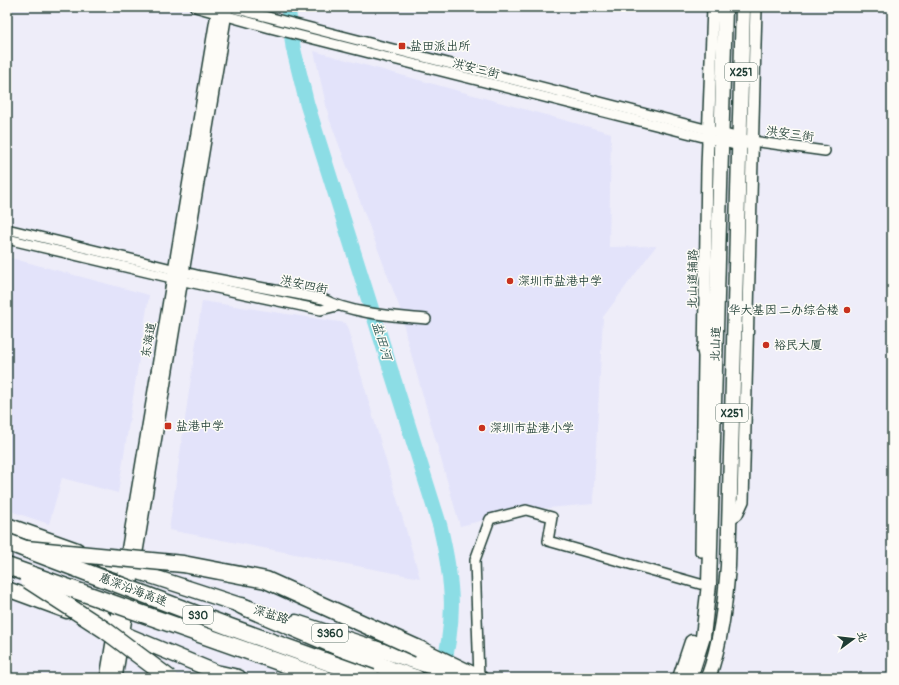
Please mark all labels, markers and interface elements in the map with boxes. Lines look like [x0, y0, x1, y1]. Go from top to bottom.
place label: 盐田派出所 [410, 39, 471, 54]
marker: 盐田派出所 [397, 41, 407, 51]
street label: 洪安三街 [451, 56, 501, 82]
road number: X251 [725, 63, 757, 81]
street label: 洪安三街 [765, 123, 815, 145]
street label: 北山道辅路 [685, 249, 701, 309]
street label: 洪安四街 [279, 272, 329, 298]
place label: 深圳市盐港中学 [518, 274, 602, 289]
marker: 深圳市盐港中学 [505, 276, 515, 286]
place label: 华大基因 二办综合楼 [728, 303, 839, 318]
marker: 华大基因 二办综合楼 [842, 305, 852, 315]
water label: 盐田河 [369, 320, 396, 364]
street label: 东海道 [138, 321, 160, 359]
street label: 北山道 [708, 326, 724, 362]
place label: 裕民大厦 [774, 338, 822, 353]
marker: 裕民大厦 [761, 340, 771, 350]
road number: X251 [716, 404, 748, 422]
place label: 盐港中学 [176, 419, 224, 434]
marker: 盐港中学 [163, 421, 173, 431]
place label: 深圳市盐港小学 [490, 421, 574, 436]
marker: 深圳市盐港小学 [477, 423, 487, 433]
street label: 惠深沿海高速 [97, 570, 169, 610]
street label: 深盐路 [252, 603, 290, 627]
road number: S30 [183, 606, 213, 624]
north arrow [833, 619, 873, 659]
road number: S360 [312, 624, 348, 642]
text: 北 [854, 630, 870, 644]

